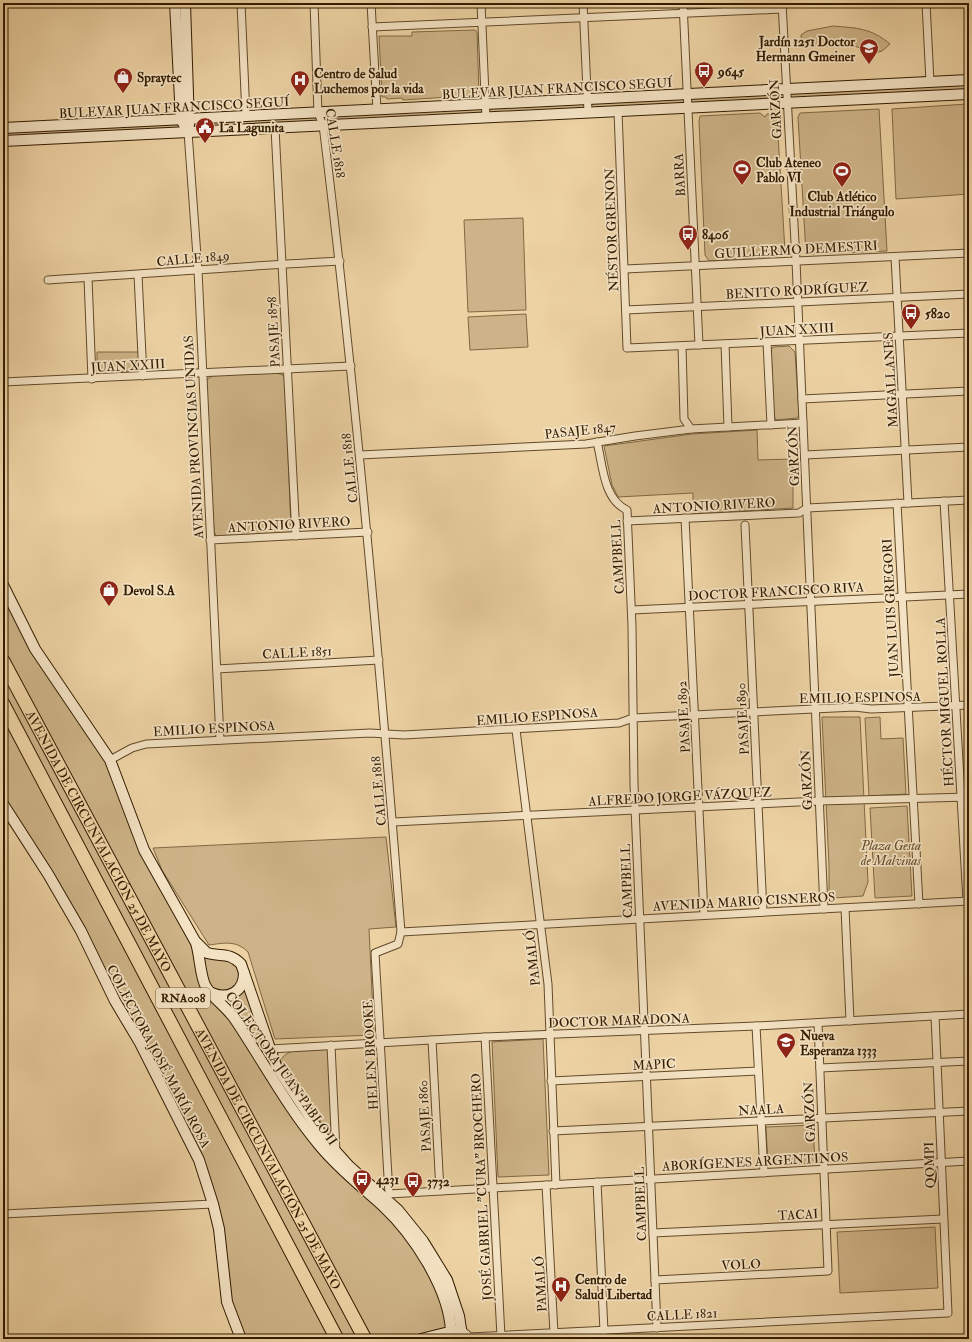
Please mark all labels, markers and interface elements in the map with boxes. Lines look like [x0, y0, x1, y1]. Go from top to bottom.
place label: Jardín 1251 Doctor Hermann Gmeiner [756, 34, 856, 65]
school or university icon: Jardín 1251 Doctor Hermann Gmeiner [858, 37, 880, 65]
bus stop icon: 9645 [693, 60, 715, 88]
place label: 9645 [716, 64, 744, 80]
shop icon: Spraytec [112, 66, 134, 94]
place label: Centro de Salud Luchemos por la vida [314, 66, 424, 98]
hospital icon: Centro de Salud Luchemos por la vida [289, 69, 311, 97]
place label: Spraytec [137, 70, 182, 87]
street label: BULEVAR JUAN FRANCISCO SEGUÍ [441, 74, 674, 103]
street label: GARZÓN [765, 78, 786, 140]
street label: BULEVAR JUAN FRANCISCO SEGUÍ [58, 93, 291, 122]
street label: CALLE 1818 [322, 107, 348, 179]
public building icon: La Lagunita [194, 116, 216, 144]
place label: La Lagunita [219, 120, 285, 137]
street label: BARRA [671, 152, 689, 197]
place label: Club Ateneo Pablo VI [756, 155, 822, 186]
sports icon: Club Ateneo Pablo VI [731, 158, 753, 186]
sports icon: Club Atlético Industrial Triángulo [831, 160, 853, 188]
street label: NÉSTOR GRENON [601, 168, 622, 292]
place label: Club Atlético Industrial Triángulo [790, 189, 895, 221]
bus stop icon: 8406 [677, 223, 699, 251]
place label: 8406 [702, 227, 730, 243]
street label: GUILLERMO DEMESTRI [714, 238, 878, 262]
street label: CALLE 1849 [156, 248, 230, 270]
street label: BENITO RODRÍGUEZ [725, 278, 869, 303]
street label: PASAJE 1878 [264, 296, 284, 368]
bus stop icon: 5820 [900, 302, 922, 330]
place label: 5820 [925, 306, 950, 322]
street label: JUAN XXIII [758, 320, 835, 340]
street label: MAGALLANES [881, 332, 901, 428]
street label: AVENIDA PROVINCIAS UNIDAS [181, 335, 207, 540]
street label: JUAN XXIII [89, 356, 166, 376]
street label: PASAJE 1847 [544, 419, 617, 443]
street label: GARZÓN [784, 425, 803, 486]
street label: CALLE 1818 [338, 432, 362, 504]
street label: ANTONIO RIVERO [651, 495, 776, 517]
street label: ANTONIO RIVERO [226, 514, 351, 536]
street label: CAMPBELL [608, 519, 628, 595]
street label: JUAN LUIS GREGORI [879, 538, 903, 679]
shop icon: Devol S.A [98, 579, 120, 607]
street label: DOCTOR FRANCISCO RIVA [688, 579, 865, 605]
place label: Devol S.A [123, 583, 176, 599]
street label: HÉCTOR MIGUEL ROLLA [932, 616, 957, 787]
street label: CALLE 1851 [262, 643, 333, 663]
street label: PASAJE 1892 [674, 680, 694, 753]
street label: PASAJE 1890 [733, 682, 753, 755]
street label: EMILIO ESPINOSA [799, 689, 922, 707]
street label: EMILIO ESPINOSA [476, 705, 599, 729]
street label: AVENIDA DE CIRCUNVALACIÓN 25 DE MAYO [21, 707, 175, 975]
street label: EMILIO ESPINOSA [153, 718, 276, 740]
street label: GARZÓN [797, 749, 816, 810]
street label: CALLE 1818 [368, 755, 390, 827]
street label: ALFREDO JORGE VÁZQUEZ [587, 783, 772, 810]
park label: Plaza Gesta de Malvinas [860, 838, 921, 869]
street label: CAMPBELL [618, 843, 636, 919]
street label: AVENIDA MARIO CISNEROS [651, 889, 836, 915]
street label: PAMALÓ [521, 929, 544, 987]
street label: COLECTORA JOSÉ MARÍA ROSA [103, 962, 215, 1151]
road number: RNA008 [156, 988, 210, 1008]
street label: COLECTORA JUAN PABLO II [222, 988, 341, 1149]
street label: HELEN BROOKE [360, 1000, 382, 1110]
street label: DOCTOR MARADONA [548, 1011, 691, 1031]
street label: AVENIDA DE CIRCUNVALACIÓN 25 DE MAYO [191, 1025, 344, 1292]
place label: Nueva Esperanza 1333 [799, 1028, 877, 1060]
school or university icon: Nueva Esperanza 1333 [775, 1031, 797, 1059]
street label: MAPIC [632, 1056, 676, 1074]
street label: JOSÉ GABRIEL "CURA" BROCHERO [467, 1073, 496, 1302]
street label: PASAJE 1860 [415, 1080, 435, 1152]
street label: GARZÓN [800, 1081, 819, 1142]
street label: NAALA [738, 1101, 785, 1119]
street label: QOMPI [921, 1141, 939, 1189]
street label: ABORÍGENES ARGENTINOS [660, 1148, 849, 1175]
street label: CAMPBELL [632, 1166, 650, 1242]
bus stop icon: 4231 [351, 1168, 373, 1196]
bus stop icon: 3732 [402, 1170, 424, 1198]
place label: 4231 [375, 1172, 400, 1188]
place label: 3732 [427, 1174, 450, 1190]
street label: TACAI [777, 1206, 819, 1224]
street label: PAMALÓ [531, 1255, 550, 1313]
street label: VOLO [721, 1256, 761, 1274]
place label: Centro de Salud Libertad [575, 1272, 653, 1303]
hospital icon: Centro de Salud Libertad [550, 1275, 572, 1303]
street label: CALLE 1821 [646, 1305, 718, 1325]

